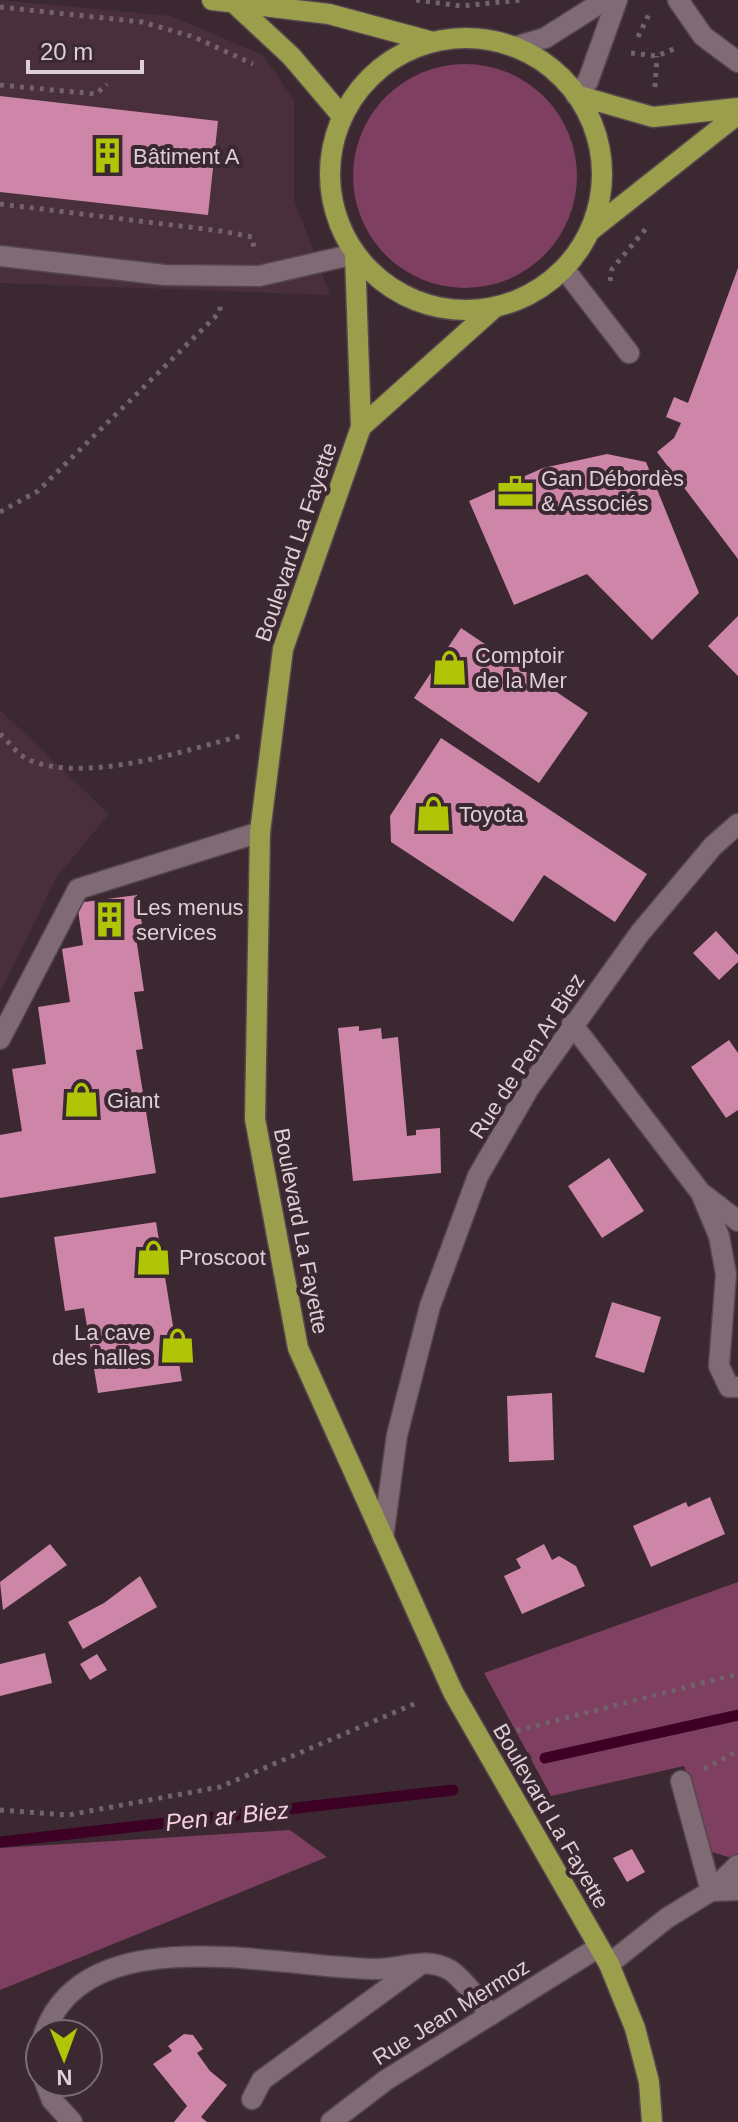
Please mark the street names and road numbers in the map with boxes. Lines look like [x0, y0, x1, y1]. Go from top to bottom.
street label: Boulevard La Fayette [250, 439, 342, 645]
street label: Rue de Pen Ar Biez [464, 969, 590, 1143]
street label: Boulevard La Fayette [269, 1126, 333, 1336]
street label: Boulevard La Fayette [488, 1719, 614, 1913]
street label: Rue Jean Mermoz [368, 1954, 534, 2070]

